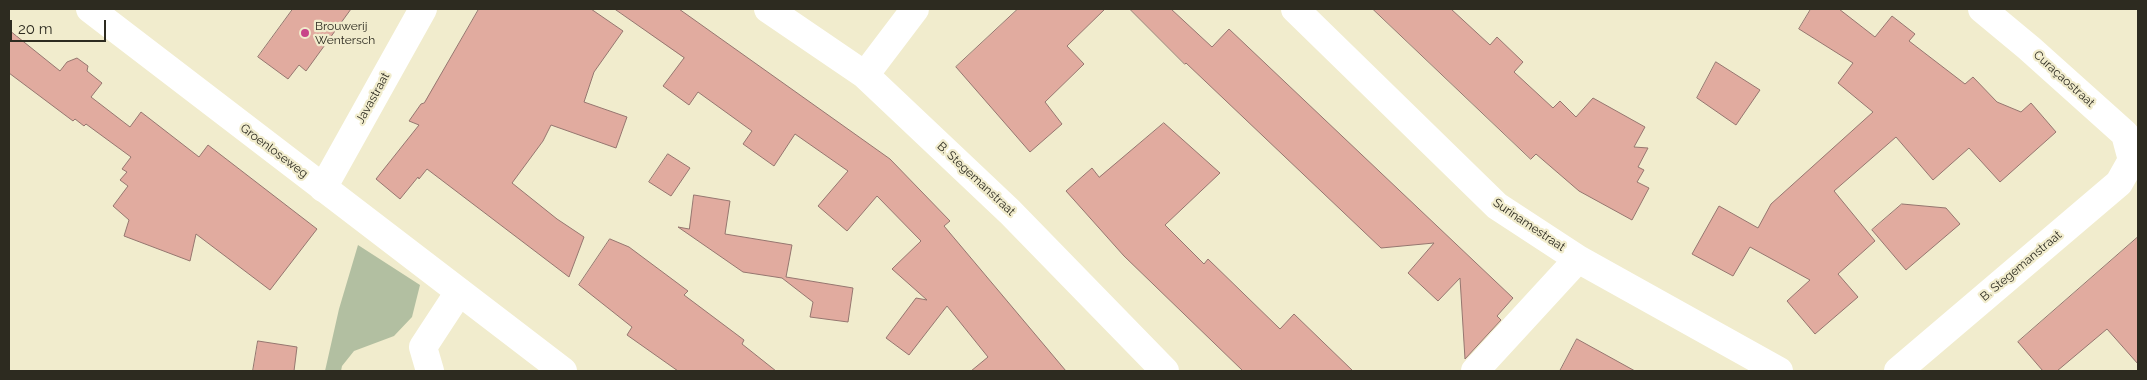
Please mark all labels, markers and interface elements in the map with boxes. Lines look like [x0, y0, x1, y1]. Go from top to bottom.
scale bar [12, 10, 109, 42]
place label: Brouwerij Wentersch [315, 19, 375, 47]
text: 20 m [18, 20, 53, 38]
marker: Brouwerij Wentersch [299, 27, 311, 39]
street label: Curaçaostraat [2030, 48, 2098, 110]
street label: Javastraat [353, 70, 393, 126]
street label: Groenloseweg [237, 121, 311, 181]
street label: B. Stegemanstraat [934, 139, 1018, 219]
street label: Surinamestraat [1490, 196, 1568, 254]
street label: B. Stegemanstraat [1977, 228, 2065, 304]

